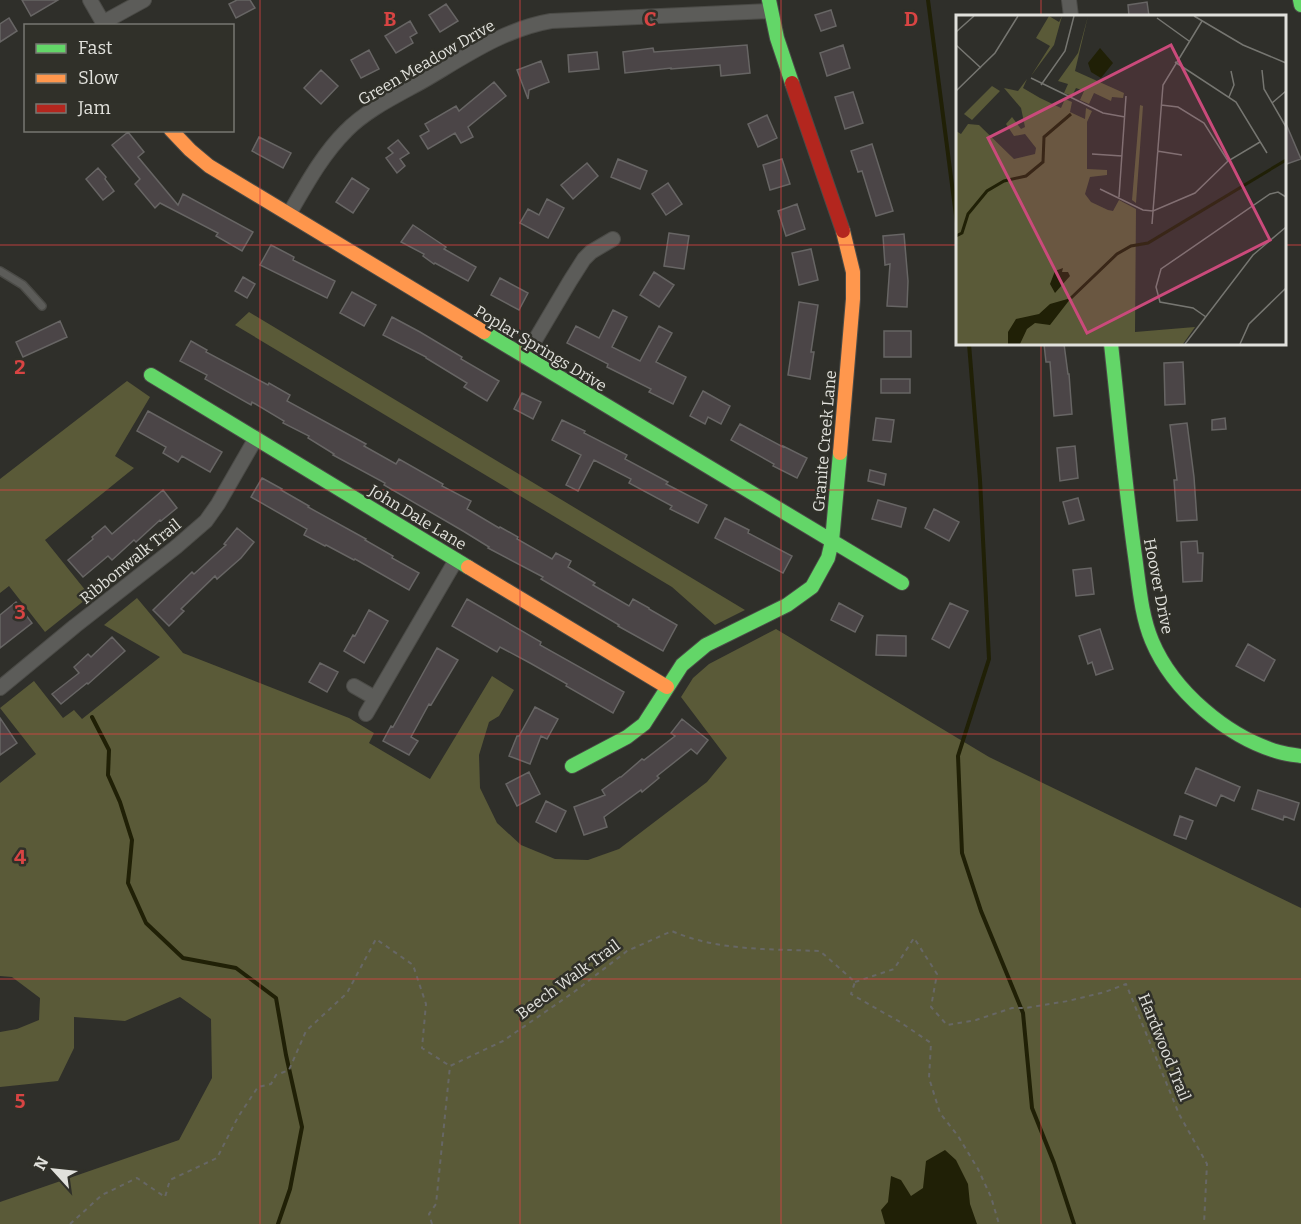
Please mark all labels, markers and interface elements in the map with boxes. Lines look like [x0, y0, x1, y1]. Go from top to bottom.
text: B [384, 7, 397, 31]
text: C [644, 7, 656, 31]
text: D [904, 7, 918, 31]
inset map [956, 15, 1286, 345]
street label: Green Meadow Drive [355, 16, 498, 109]
legend [24, 24, 234, 132]
text: Fast [78, 37, 113, 59]
text: Slow [78, 67, 119, 89]
text: Jam [77, 97, 111, 119]
street label: Poplar Springs Drive [471, 301, 610, 395]
text: 2 [14, 355, 26, 379]
street label: Granite Creek Lane [809, 369, 840, 513]
street label: John Dale Lane [365, 480, 470, 554]
street label: Ribbonwalk Trail [76, 515, 185, 608]
street label: Hoover Drive [1140, 537, 1177, 636]
text: 3 [14, 600, 26, 624]
text: 4 [14, 845, 26, 869]
street label: Beech Walk Trail [513, 935, 624, 1023]
street label: Hardwood Trail [1134, 991, 1195, 1104]
text: 5 [15, 1089, 26, 1113]
north arrow [24, 1140, 84, 1200]
text: N [30, 1154, 52, 1173]

